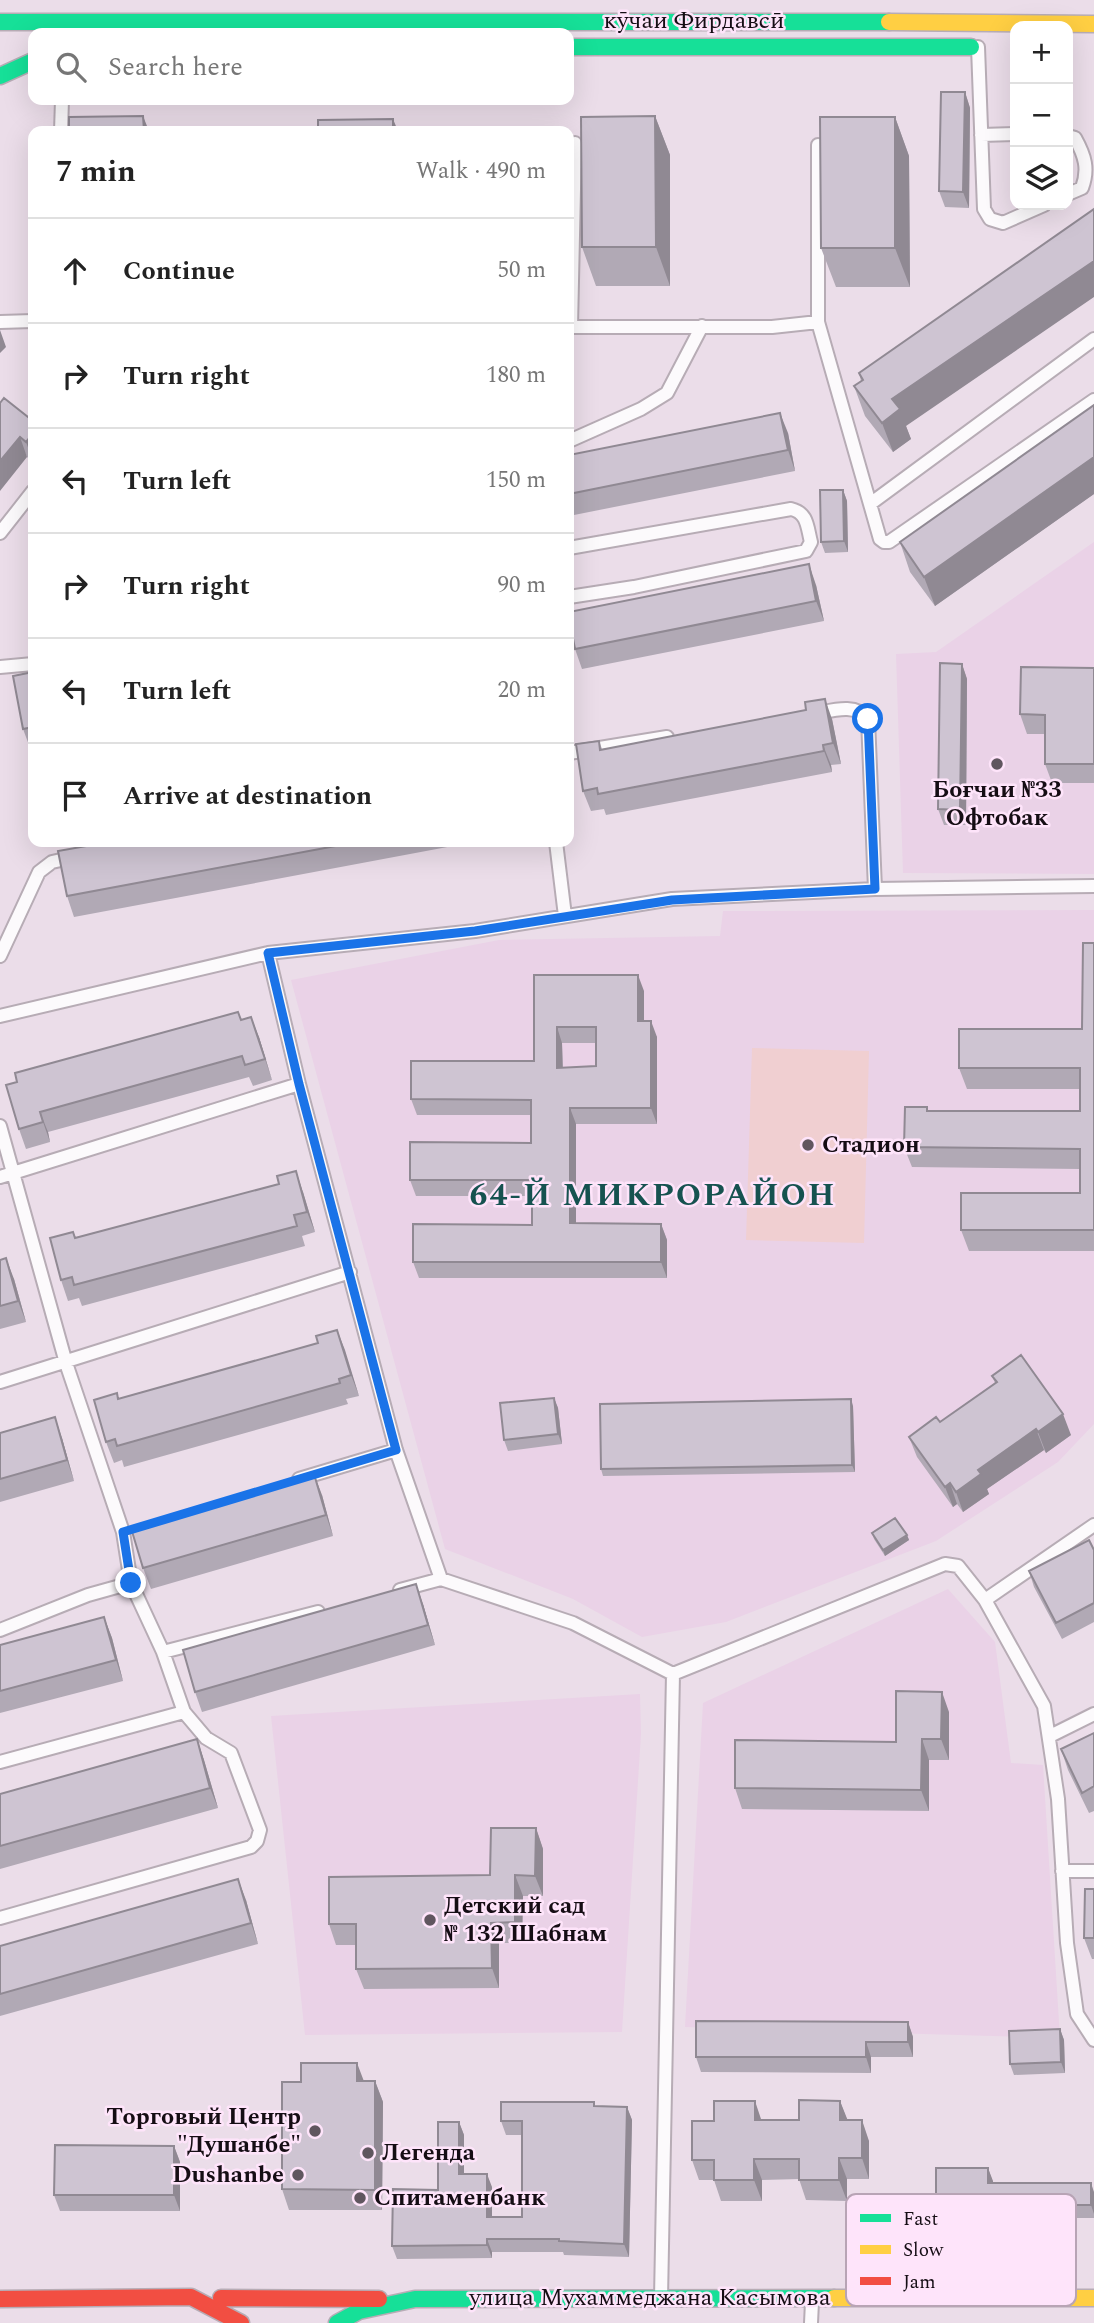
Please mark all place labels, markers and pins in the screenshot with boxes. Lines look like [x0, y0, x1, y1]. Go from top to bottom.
marker: Боғчаи №33 Офтобак [989, 756, 1005, 772]
place label: Боғчаи №33 Офтобак [932, 772, 1062, 836]
place label: Стадион [822, 1127, 920, 1163]
marker: Стадион [800, 1137, 816, 1153]
place label: Детский сад № 132 Шабнам [444, 1888, 607, 1952]
marker: Детский сад № 132 Шабнам [422, 1912, 438, 1928]
place label: Торговый Центр "Душанбе" [106, 2099, 301, 2163]
marker: Торговый Центр "Душанбе" [307, 2123, 323, 2139]
place label: Легенда [382, 2135, 476, 2171]
marker: Легенда [360, 2145, 376, 2161]
place label: Dushanbe [172, 2157, 284, 2193]
marker: Dushanbe [290, 2167, 306, 2183]
place label: Спитаменбанк [374, 2180, 546, 2216]
marker: Спитаменбанк [352, 2190, 368, 2206]

